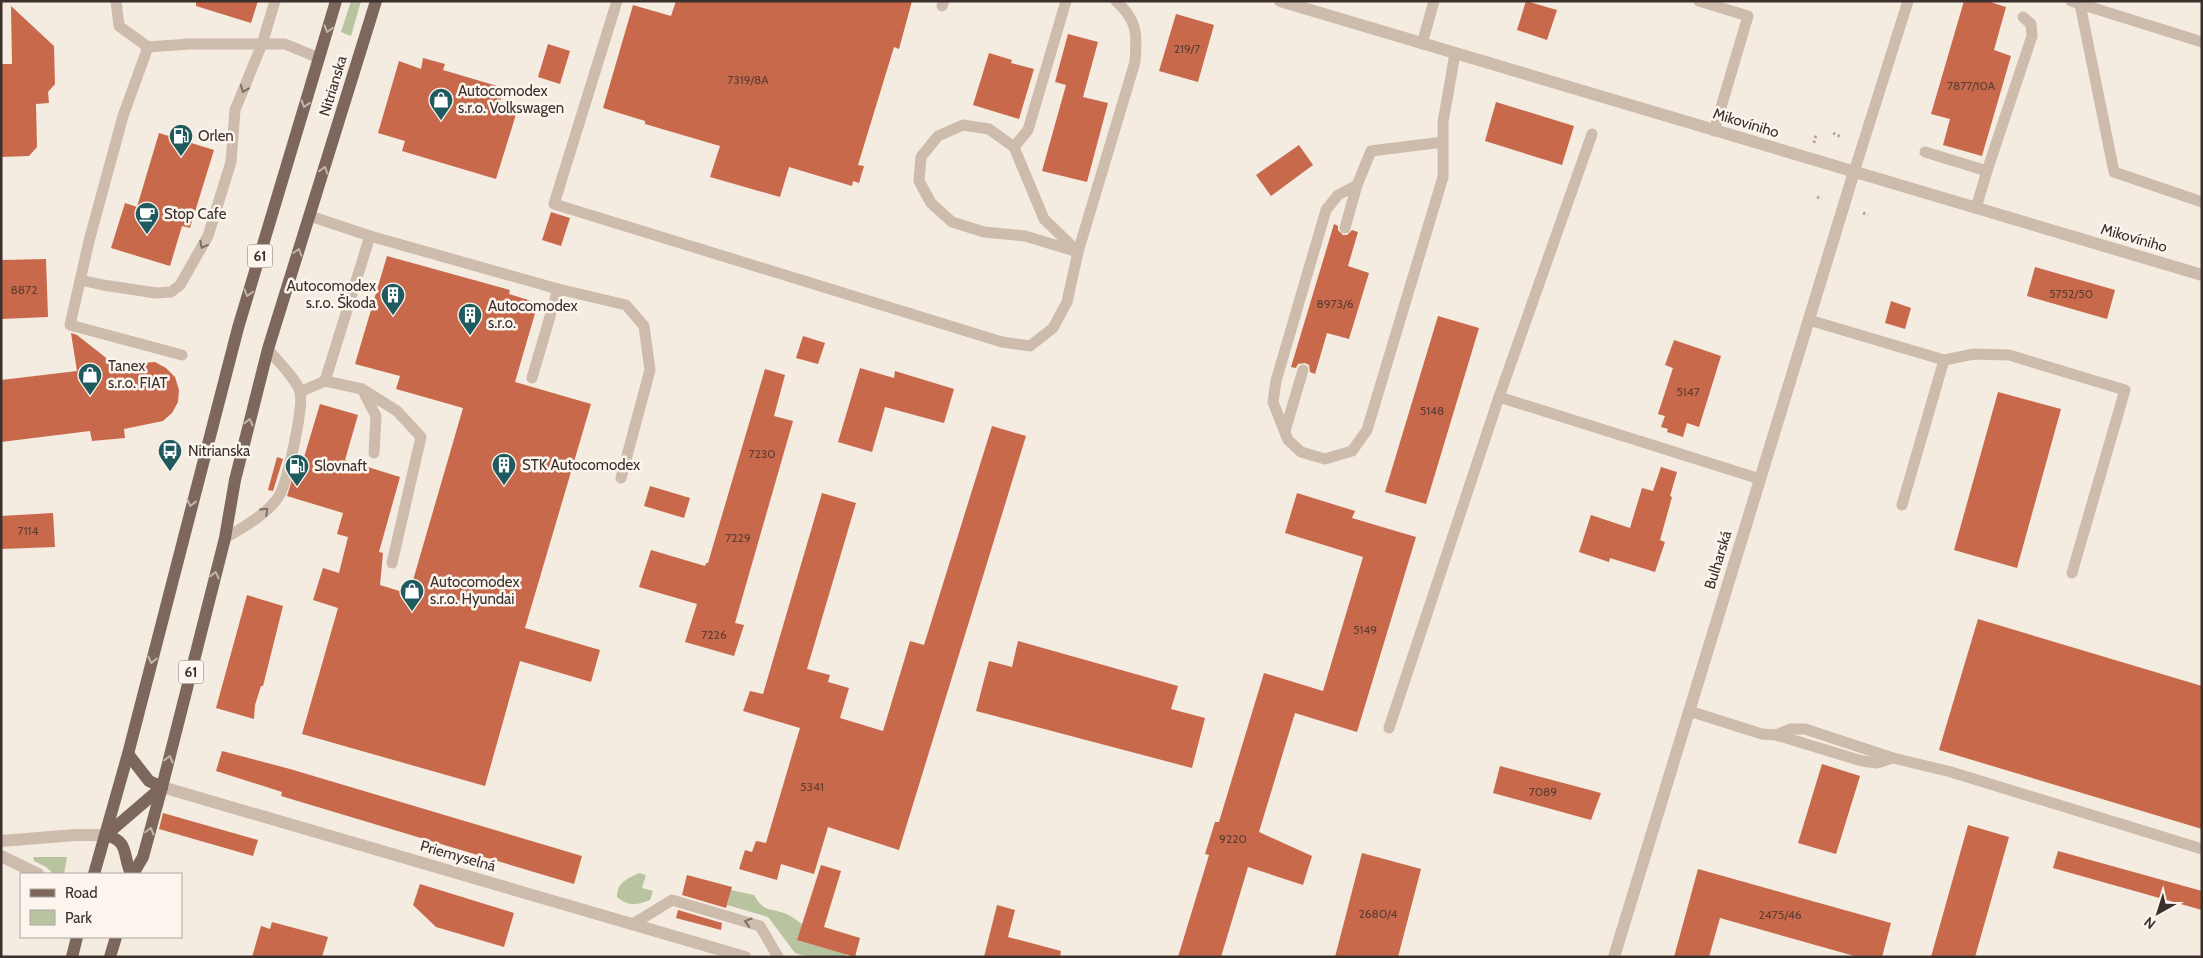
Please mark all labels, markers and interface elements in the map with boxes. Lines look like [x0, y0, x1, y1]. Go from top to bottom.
one-way arrow [323, 25, 333, 33]
house number: 219/7 [1174, 41, 1200, 56]
street label: Nitrianska [315, 53, 351, 118]
house number: 7319/8A [727, 72, 769, 87]
house number: 7877/10A [1947, 78, 1996, 93]
place label: Autocomodex s.r.o. Volkswagen [458, 82, 564, 117]
one-way arrow [240, 84, 250, 93]
shop icon: Autocomodex s.r.o. Volkswagen [428, 87, 454, 121]
one-way arrow [301, 100, 311, 108]
street label: Mikovíniho [1711, 104, 1781, 142]
fuel station icon: Orlen [168, 123, 194, 157]
place label: Orlen [198, 127, 234, 145]
one-way arrow [319, 166, 329, 175]
cafe icon: Stop Cafe [134, 201, 160, 235]
place label: Stop Cafe [164, 205, 227, 223]
street label: Mikovíniho [2099, 220, 2169, 256]
one-way arrow [199, 239, 209, 248]
road number: 61 [248, 245, 272, 268]
one-way arrow [293, 249, 303, 257]
place label: Autocomodex s.r.o. Škoda [286, 277, 377, 312]
house number: 8872 [11, 282, 37, 297]
building icon: Autocomodex s.r.o. Škoda [380, 282, 406, 316]
house number: 5752/50 [2049, 286, 2093, 301]
one-way arrow [244, 289, 254, 297]
house number: 8973/6 [1317, 296, 1354, 311]
place label: Autocomodex s.r.o. [488, 297, 578, 332]
building icon: Autocomodex s.r.o. [457, 302, 483, 336]
place label: Tanex s.r.o. FIAT [108, 357, 168, 392]
shop icon: Tanex s.r.o. FIAT [77, 362, 103, 396]
house number: 5147 [1676, 384, 1700, 399]
house number: 5148 [1420, 403, 1444, 418]
one-way arrow [244, 418, 254, 426]
bus stop icon: Nitrianska [157, 438, 183, 472]
place label: Nitrianska [188, 442, 251, 460]
house number: 7230 [748, 446, 776, 461]
building icon: STK Autocomodex [491, 452, 517, 486]
fuel station icon: Slovnaft [284, 453, 310, 487]
place label: STK Autocomodex [522, 456, 640, 474]
place label: Slovnaft [314, 457, 367, 475]
one-way arrow [187, 498, 197, 506]
one-way arrow [259, 507, 268, 516]
house number: 7114 [18, 523, 38, 538]
street label: Bulharská [1701, 528, 1736, 592]
house number: 7229 [725, 530, 751, 545]
one-way arrow [209, 571, 220, 580]
place label: Autocomodex s.r.o. Hyundai [430, 573, 520, 608]
shop icon: Autocomodex s.r.o. Hyundai [399, 578, 425, 612]
house number: 5149 [1353, 622, 1377, 637]
house number: 7226 [701, 627, 727, 642]
one-way arrow [147, 656, 158, 665]
road number: 61 [178, 660, 204, 684]
one-way arrow [164, 755, 174, 763]
house number: 5341 [800, 779, 824, 794]
house number: 7089 [1529, 784, 1557, 799]
one-way arrow [144, 828, 154, 836]
house number: 9220 [1219, 831, 1247, 846]
street label: Priemyselná [418, 837, 499, 876]
legend [20, 873, 182, 938]
text: Road [65, 884, 98, 902]
north arrow [2133, 888, 2183, 938]
house number: 2680/4 [1359, 906, 1398, 921]
house number: 2475/46 [1759, 907, 1802, 922]
text: Park [65, 909, 92, 927]
text: N [2140, 913, 2159, 933]
one-way arrow [744, 918, 752, 928]

